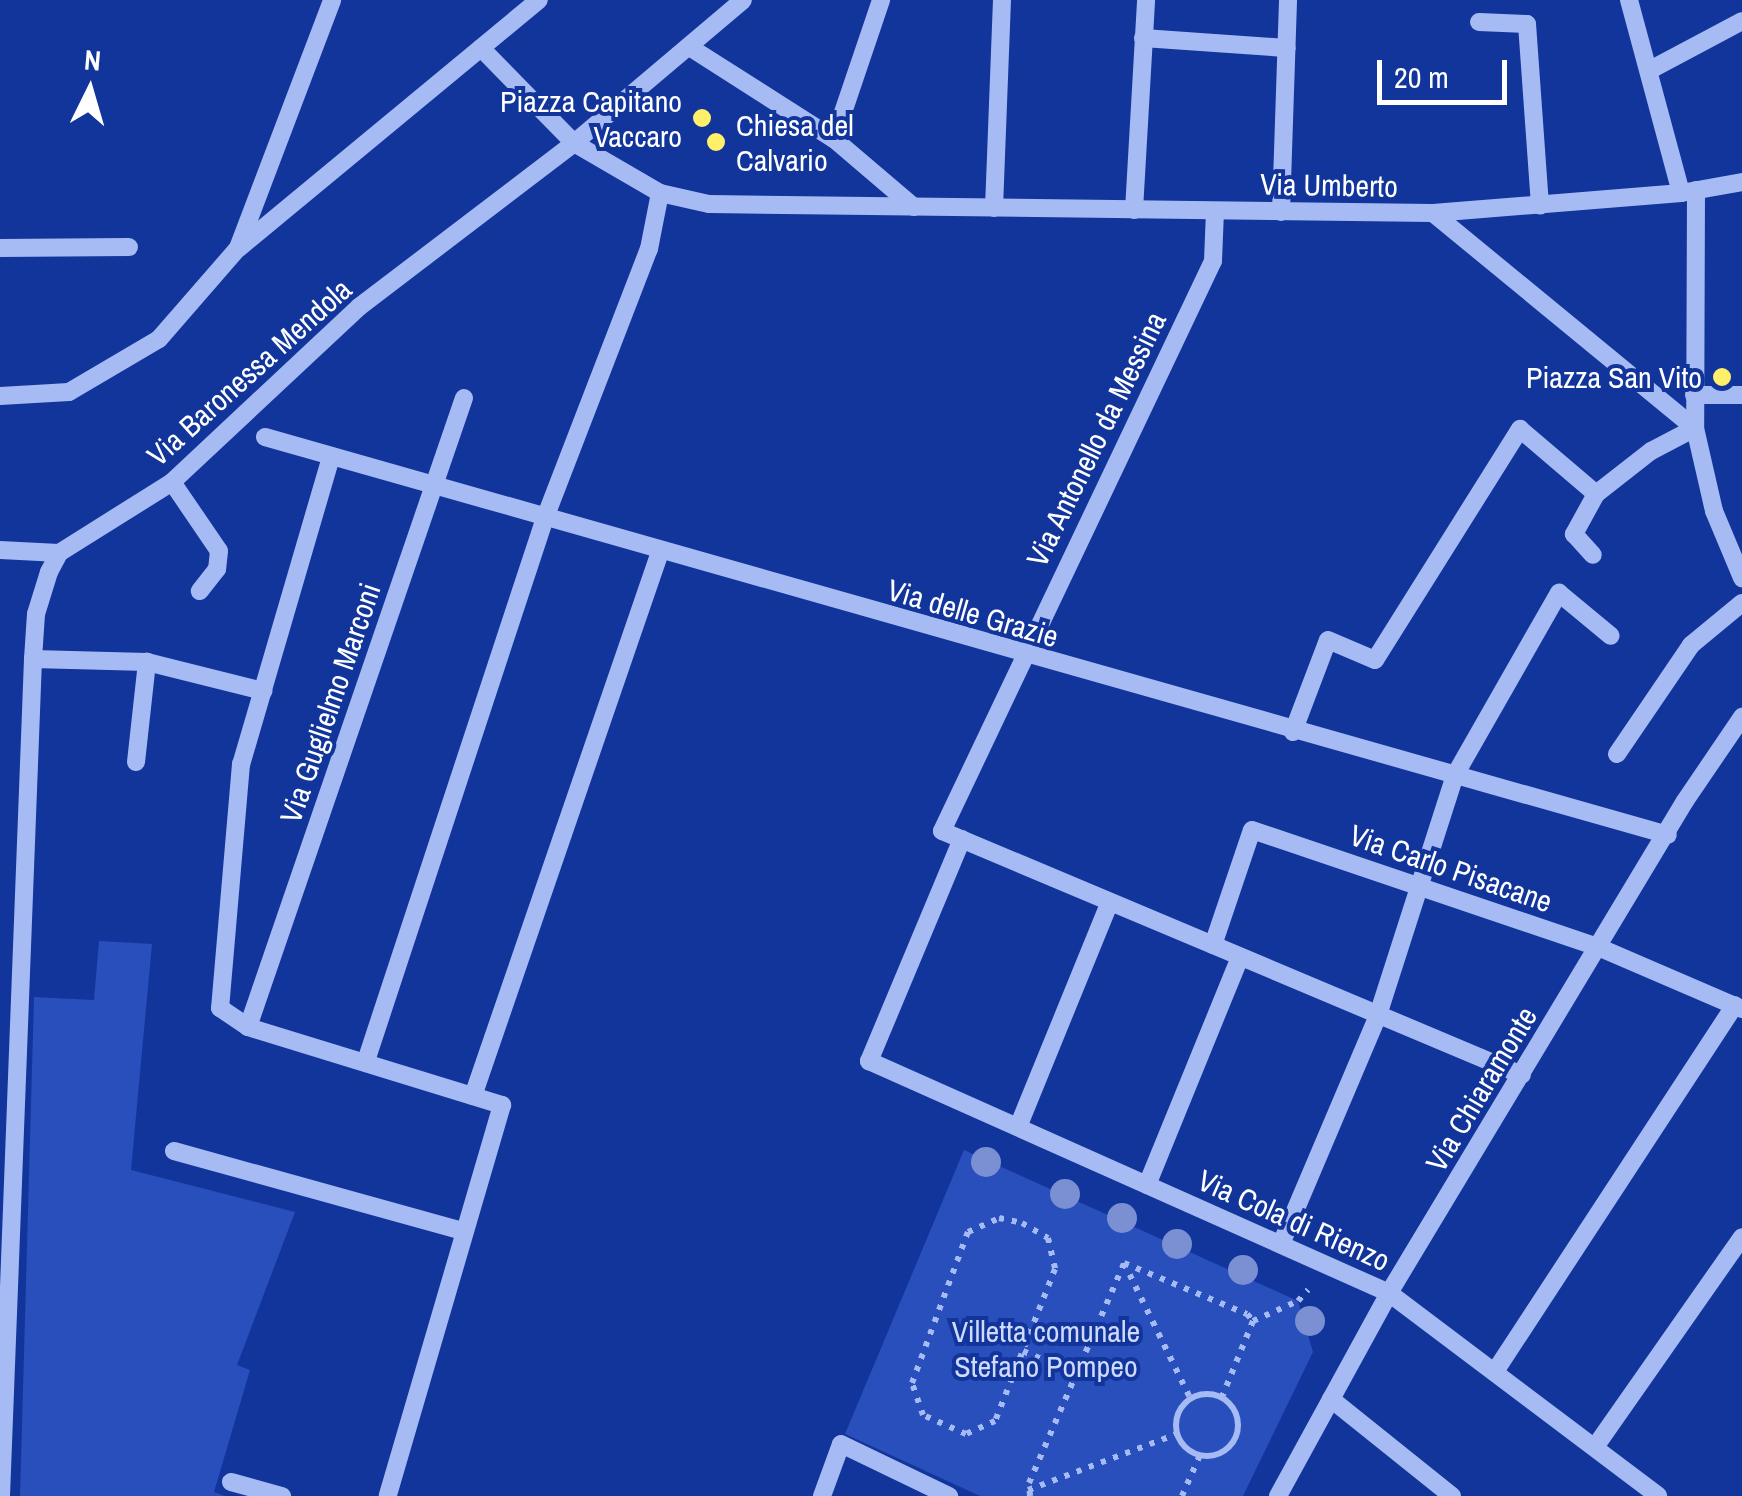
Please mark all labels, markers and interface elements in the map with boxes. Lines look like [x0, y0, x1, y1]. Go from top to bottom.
north arrow [40, 40, 140, 140]
text: N [83, 40, 103, 80]
scale bar [1382, 40, 1512, 102]
text: 20 m [1394, 57, 1449, 97]
place label: Piazza Capitano Vaccaro [500, 83, 682, 154]
marker: Piazza Capitano Vaccaro [691, 107, 713, 129]
place label: Chiesa del Calvario [736, 107, 854, 178]
marker: Chiesa del Calvario [705, 131, 727, 153]
street label: Via Umberto [1260, 166, 1398, 204]
street label: Via Baronessa Mendola [140, 271, 358, 473]
street label: Via Antonello da Messina [1018, 305, 1174, 573]
place label: Piazza San Vito [1526, 359, 1702, 395]
marker: Piazza San Vito [1711, 366, 1733, 388]
street label: Via delle Grazie [883, 571, 1063, 655]
street label: Via Guglielmo Marconi [272, 578, 388, 828]
street label: Via Carlo Pisacane [1345, 817, 1557, 919]
street label: Via Chiaramonte [1418, 1000, 1544, 1178]
street label: Via Cola di Rienzo [1193, 1162, 1395, 1278]
park label: Villetta comunale Stefano Pompeo [952, 1313, 1140, 1384]

